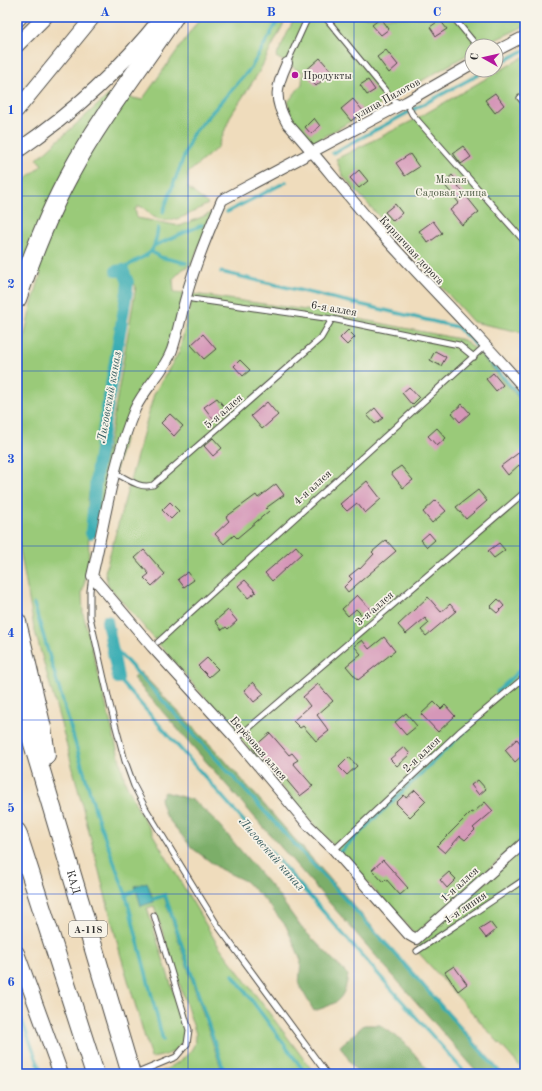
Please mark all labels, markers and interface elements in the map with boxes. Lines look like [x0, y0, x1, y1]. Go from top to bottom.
text: A [100, 6, 110, 19]
text: B [266, 6, 276, 19]
text: C [433, 6, 441, 19]
north arrow [464, 38, 504, 78]
text: С [470, 52, 482, 61]
marker: Продукты [290, 70, 300, 80]
place label: Продукты [303, 71, 352, 82]
street label: улица Пилотов [353, 77, 422, 122]
text: 1 [7, 104, 15, 117]
park label: Малая Садовая улица [415, 175, 487, 199]
street label: Кирпичная дорога [376, 215, 446, 288]
text: 2 [7, 278, 15, 291]
street label: 6-я аллея [310, 300, 358, 319]
water label: Лиговский канал [96, 350, 124, 444]
street label: 5-я аллея [203, 393, 245, 432]
text: 3 [7, 453, 15, 466]
street label: 4-я аллея [292, 468, 334, 508]
street label: 3-я аллея [354, 590, 396, 629]
text: 4 [7, 627, 15, 640]
street label: Берёзовая аллея [227, 715, 289, 783]
street label: 2-я аллея [401, 735, 443, 775]
text: 5 [7, 802, 15, 815]
water label: Лиговский канал [236, 816, 306, 894]
street label: 1-я аллея [439, 865, 481, 905]
street label: КАД [64, 869, 81, 895]
street label: 1-я линия [443, 890, 489, 926]
road number: А-118 [69, 921, 107, 937]
text: 6 [7, 976, 15, 989]

